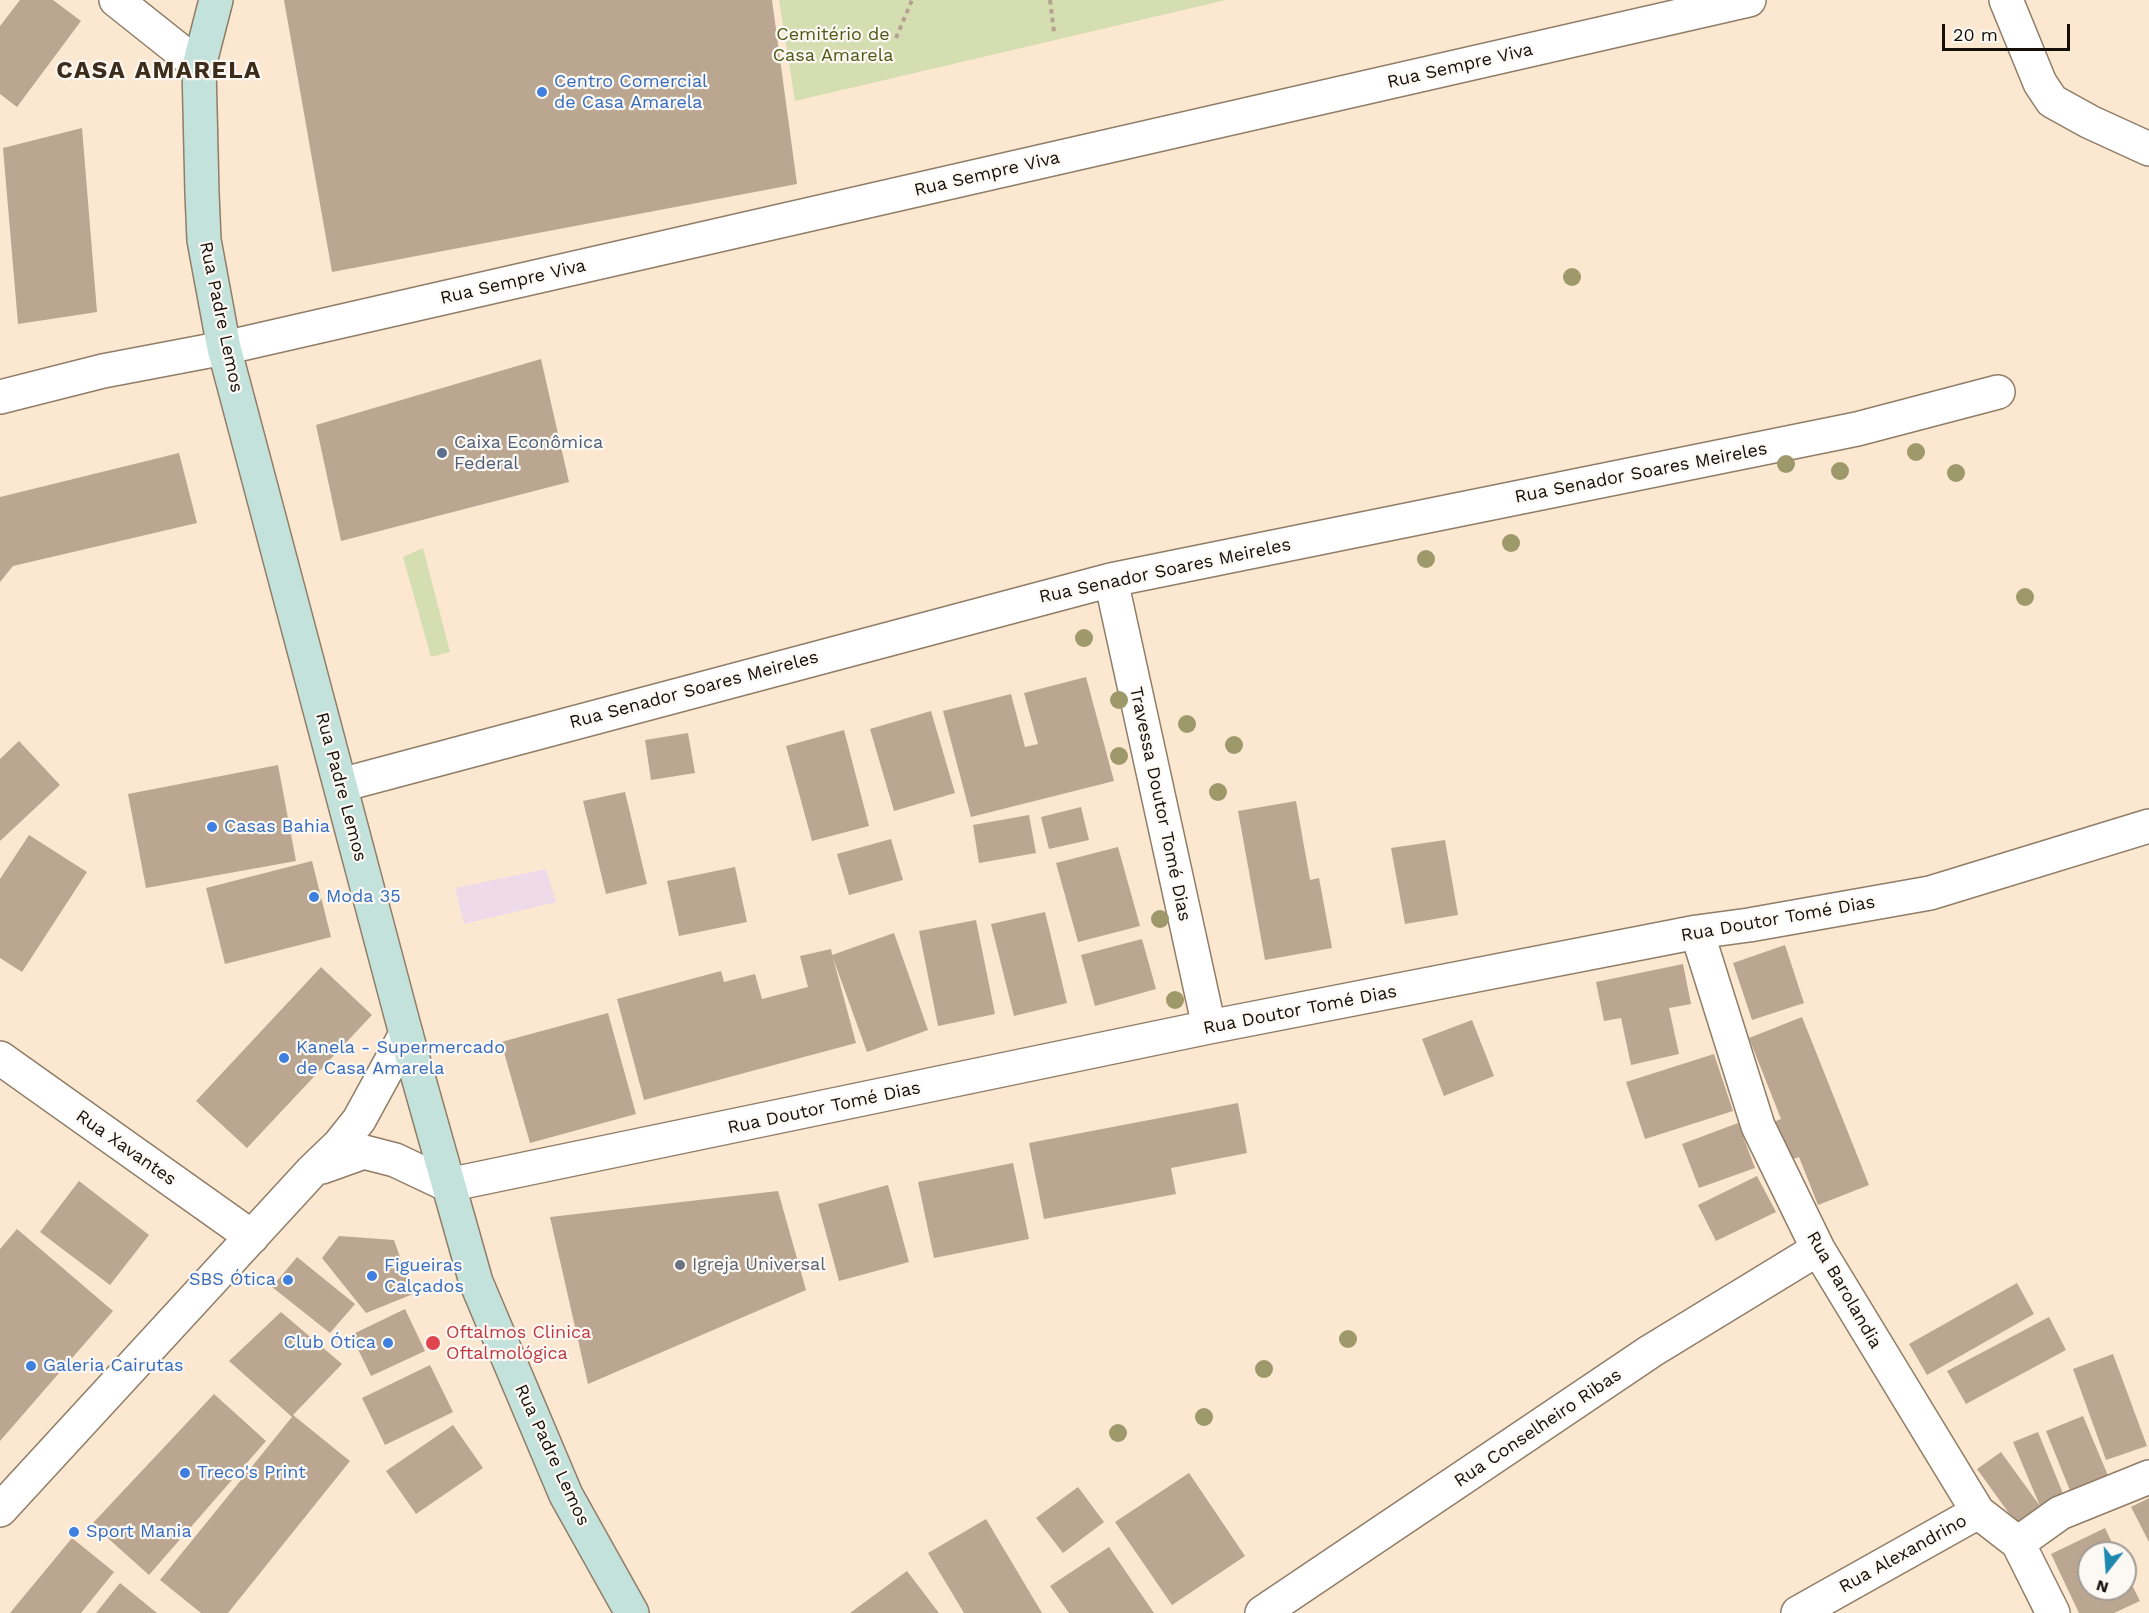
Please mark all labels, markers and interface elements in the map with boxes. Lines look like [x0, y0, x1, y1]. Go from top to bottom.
scale bar [1945, 12, 2072, 50]
park label: Cemitério de Casa Amarela [773, 24, 893, 66]
text: 20 m [1953, 24, 1998, 45]
street label: Rua Sempre Viva [1385, 39, 1535, 93]
district label: CASA AMARELA [56, 57, 262, 85]
place label: Centro Comercial de Casa Amarela [554, 71, 708, 113]
marker: Centro Comercial de Casa Amarela [535, 85, 549, 99]
street label: Rua Sempre Viva [912, 147, 1062, 201]
street label: Rua Padre Lemos [194, 240, 248, 394]
street label: Rua Sempre Viva [438, 255, 588, 309]
place label: Caixa Econômica Federal [454, 432, 603, 474]
street label: Rua Senador Soares Meireles [1513, 438, 1769, 508]
marker: Caixa Econômica Federal [435, 446, 449, 460]
street label: Rua Senador Soares Meireles [1037, 534, 1293, 608]
street label: Rua Senador Soares Meireles [567, 646, 821, 734]
street label: Travessa Doutor Tomé Dias [1125, 685, 1195, 923]
street label: Rua Padre Lemos [311, 710, 371, 864]
place label: Casas Bahia [224, 816, 330, 838]
marker: Casas Bahia [205, 820, 219, 834]
place label: Moda 35 [326, 886, 401, 908]
marker: Moda 35 [307, 890, 321, 904]
street label: Rua Doutor Tomé Dias [1679, 891, 1877, 947]
street label: Rua Doutor Tomé Dias [1201, 981, 1399, 1039]
place label: Kanela - Supermercado de Casa Amarela [296, 1037, 505, 1080]
marker: Kanela - Supermercado de Casa Amarela [277, 1051, 291, 1065]
street label: Rua Doutor Tomé Dias [726, 1077, 922, 1139]
street label: Rua Xavantes [72, 1105, 180, 1191]
street label: Rua Barolandia [1802, 1227, 1886, 1353]
place label: Igreja Universal [692, 1254, 826, 1276]
place label: Figueiras Calçados [384, 1255, 464, 1298]
marker: Igreja Universal [673, 1258, 687, 1272]
place label: SBS Ótica [189, 1269, 276, 1291]
marker: Figueiras Calçados [365, 1269, 379, 1283]
marker: SBS Ótica [281, 1273, 295, 1287]
place label: Oftalmos Clinica Oftalmológica [446, 1322, 591, 1364]
place label: Club Ótica [284, 1332, 376, 1354]
marker: Oftalmos Clinica Oftalmológica [424, 1334, 442, 1352]
marker: Club Ótica [381, 1336, 395, 1350]
place label: Galeria Cairutas [43, 1355, 184, 1377]
marker: Galeria Cairutas [24, 1359, 38, 1373]
street label: Rua Conselheiro Ribas [1450, 1364, 1626, 1492]
street label: Rua Padre Lemos [510, 1381, 594, 1529]
place label: Treco's Print [197, 1462, 306, 1484]
marker: Treco's Print [178, 1466, 192, 1480]
street label: Rua Alexandrino [1835, 1510, 1971, 1598]
place label: Sport Mania [86, 1521, 192, 1543]
marker: Sport Mania [67, 1525, 81, 1539]
north arrow [2077, 1541, 2137, 1601]
text: N [2094, 1576, 2111, 1598]

